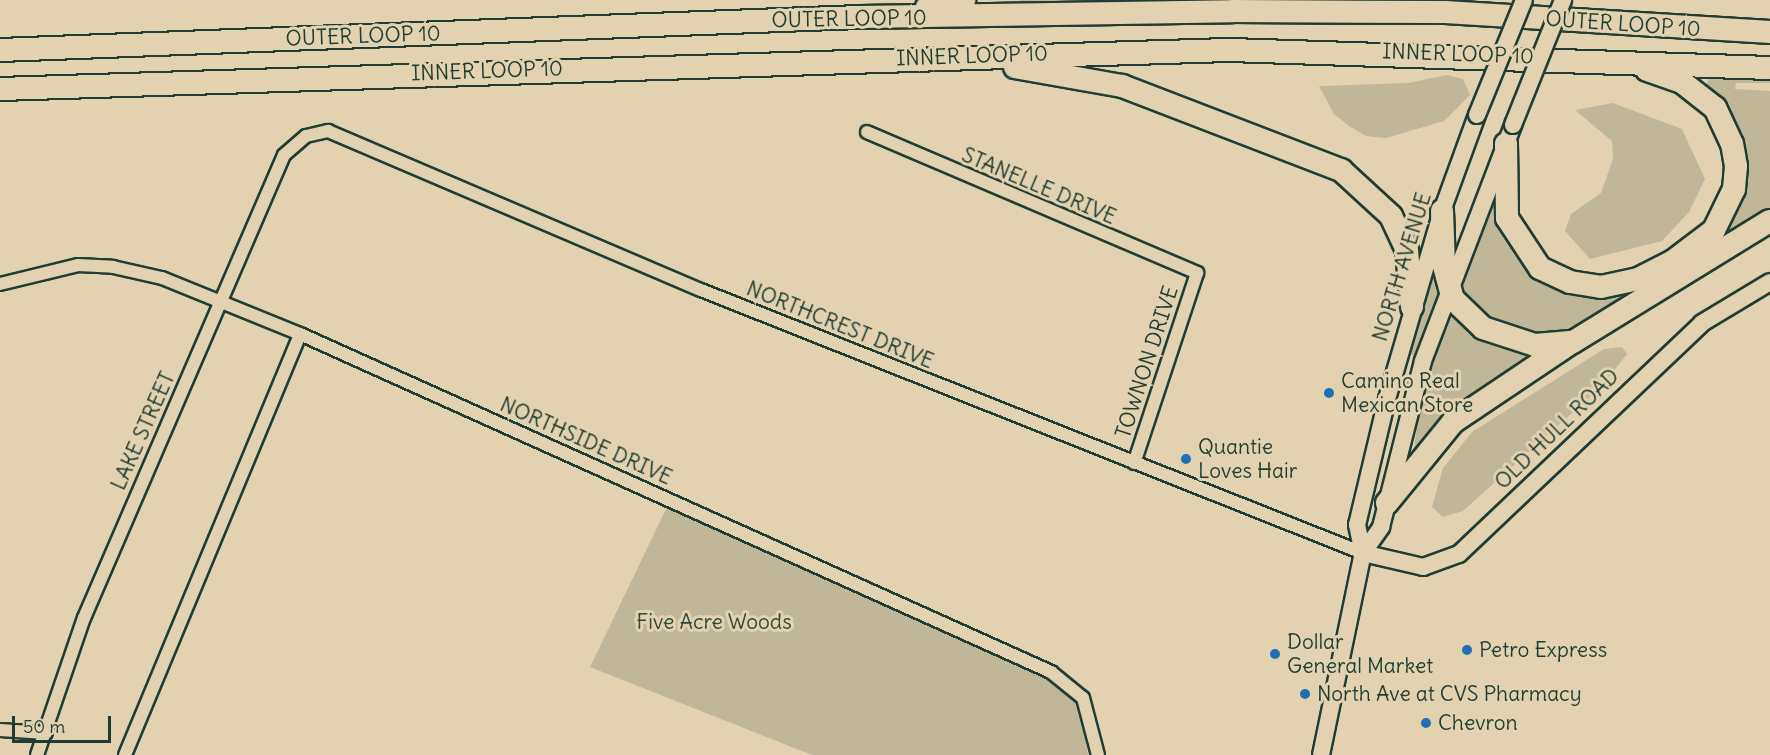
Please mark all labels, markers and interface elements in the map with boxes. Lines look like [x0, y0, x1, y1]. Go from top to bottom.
street label: OUTER LOOP 10 [771, 5, 927, 33]
street label: OUTER LOOP 10 [1545, 6, 1701, 42]
street label: OUTER LOOP 10 [285, 21, 441, 51]
street label: INNER LOOP 10 [1382, 39, 1534, 69]
street label: INNER LOOP 10 [896, 41, 1048, 71]
street label: INNER LOOP 10 [411, 56, 563, 86]
street label: STANELLE DRIVE [958, 142, 1120, 230]
street label: NORTH AVENUE [1367, 190, 1437, 344]
street label: NORTHCREST DRIVE [743, 276, 937, 374]
street label: TOWNON DRIVE [1110, 283, 1184, 441]
street label: OLD HULL ROAD [1490, 363, 1624, 495]
street label: LAKE STREET [106, 368, 180, 494]
place label: Camino Real Mexican Store [1341, 368, 1473, 418]
marker: Camino Real Mexican Store [1322, 386, 1336, 400]
street label: NORTHSIDE DRIVE [496, 392, 676, 490]
place label: Quantie Loves Hair [1198, 434, 1297, 484]
marker: Quantie Loves Hair [1179, 452, 1193, 466]
park label: Five Acre Woods [636, 609, 792, 635]
place label: Dollar General Market [1287, 629, 1433, 679]
place label: Petro Express [1479, 637, 1607, 663]
marker: Petro Express [1460, 643, 1474, 657]
marker: Dollar General Market [1268, 647, 1282, 661]
place label: North Ave at CVS Pharmacy [1317, 681, 1582, 707]
marker: North Ave at CVS Pharmacy [1298, 687, 1312, 701]
scale bar [15, 704, 114, 742]
place label: Chevron [1438, 710, 1518, 736]
text: 50 m [23, 715, 65, 738]
marker: Chevron [1419, 716, 1433, 730]

